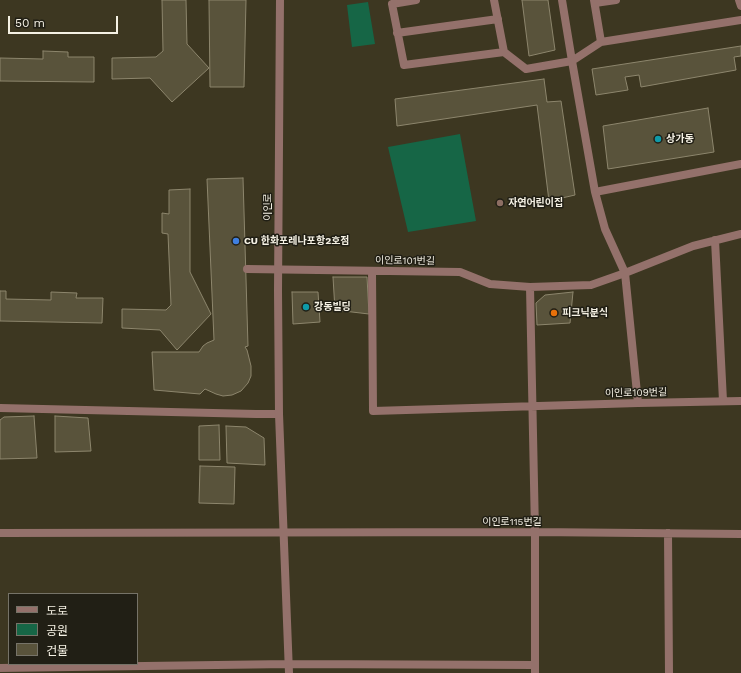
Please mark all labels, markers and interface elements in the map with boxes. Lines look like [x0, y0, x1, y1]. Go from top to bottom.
scale bar [10, 8, 120, 34]
text: 50 m [15, 16, 45, 30]
place label: 상가동 [666, 133, 694, 145]
marker: 상가동 [653, 134, 663, 144]
street label: 이인로 [262, 193, 274, 221]
place label: 자연어린이집 [508, 197, 563, 209]
marker: 자연어린이집 [495, 198, 505, 208]
place label: CU 한화포레나포항2호점 [244, 235, 350, 247]
marker: CU 한화포레나포항2호점 [231, 236, 241, 246]
street label: 이인로101번길 [375, 254, 435, 268]
place label: 강동빌딩 [314, 301, 351, 313]
marker: 강동빌딩 [301, 302, 311, 312]
place label: 피크닉분식 [562, 307, 608, 319]
marker: 피크닉분식 [549, 308, 559, 318]
street label: 이인로109번길 [605, 386, 667, 400]
street label: 이인로115번길 [482, 516, 542, 528]
legend [8, 593, 138, 665]
text: 도로 [46, 604, 68, 618]
text: 공원 [46, 624, 68, 638]
text: 건물 [46, 644, 68, 658]

